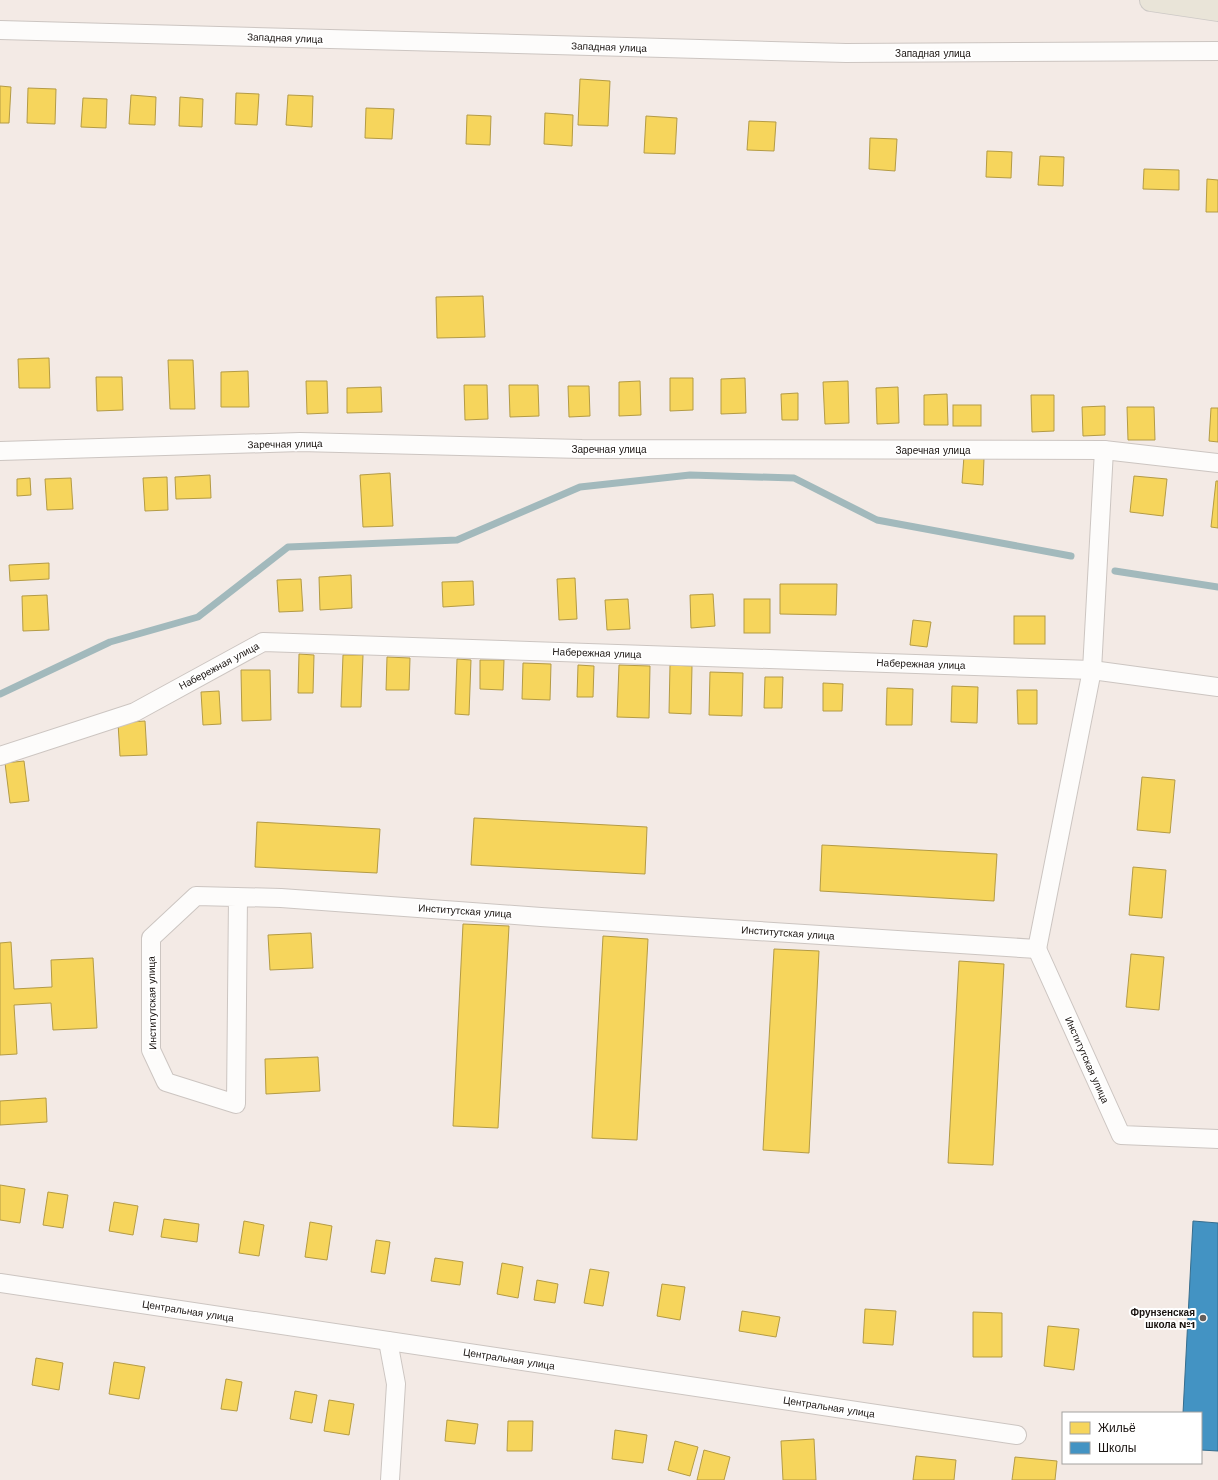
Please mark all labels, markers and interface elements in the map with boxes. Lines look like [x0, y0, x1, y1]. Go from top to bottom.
street label: Западная улица [247, 31, 324, 45]
street label: Западная улица [571, 40, 648, 54]
street label: Западная улица [895, 48, 971, 59]
street label: Заречная улица [247, 438, 323, 450]
street label: Заречная улица [571, 444, 647, 455]
street label: Заречная улица [895, 445, 971, 456]
street label: Набережная улица [177, 640, 261, 692]
street label: Набережная улица [552, 646, 642, 660]
street label: Набережная улица [876, 657, 966, 671]
street label: Институтская улица [418, 902, 512, 920]
street label: Институтская улица [741, 924, 835, 942]
street label: Институтская улица [146, 956, 158, 1050]
street label: Институтская улица [1063, 1015, 1111, 1105]
street label: Центральная улица [141, 1298, 235, 1324]
place label: Фрунзенская школа №1 [1130, 1307, 1195, 1330]
marker: Фрунзенская школа №1 [1198, 1313, 1208, 1323]
street label: Центральная улица [462, 1346, 556, 1372]
street label: Центральная улица [782, 1394, 876, 1420]
legend [1062, 1412, 1202, 1464]
text: Жильё [1098, 1421, 1136, 1435]
text: Школы [1098, 1441, 1136, 1455]

